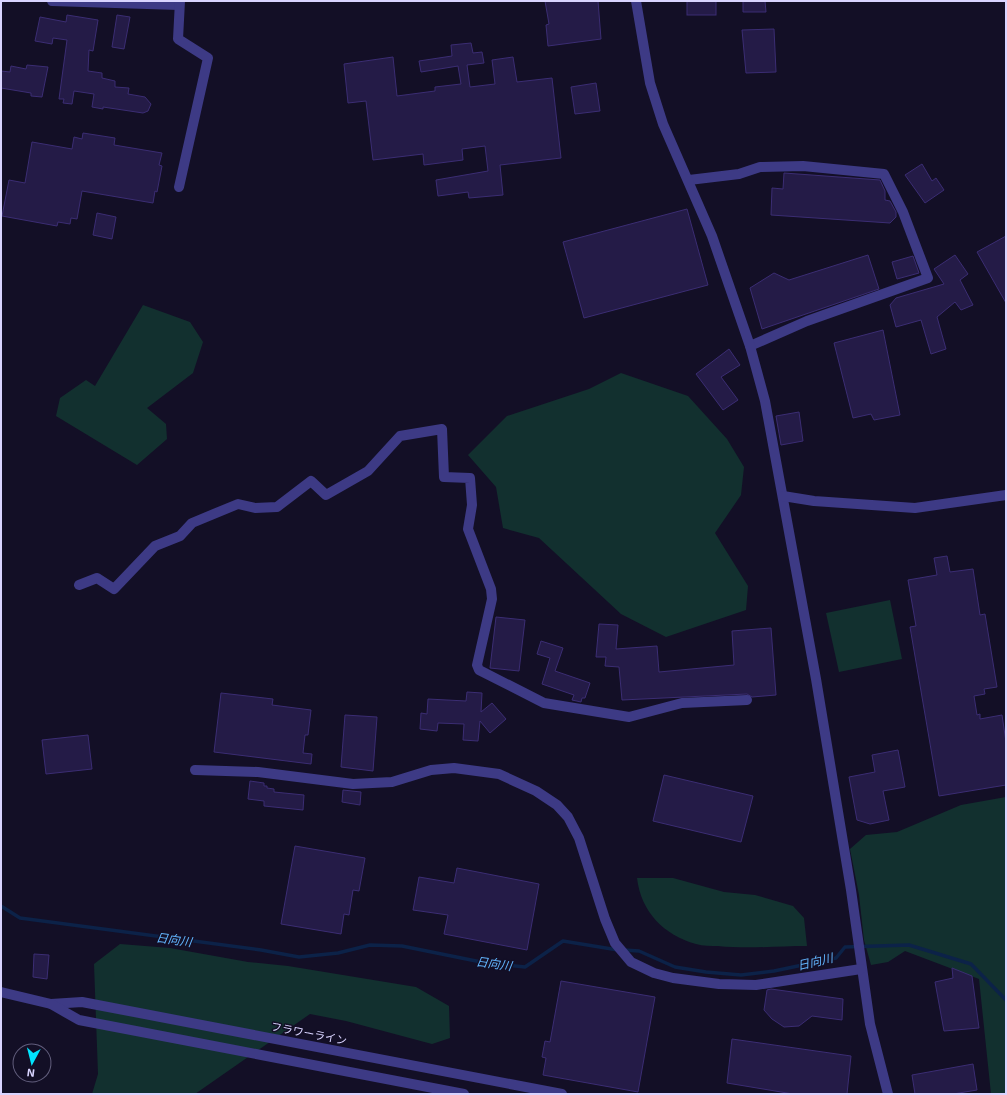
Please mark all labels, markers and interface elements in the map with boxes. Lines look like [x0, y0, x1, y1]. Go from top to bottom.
water label: 日向川 [155, 930, 195, 949]
water label: 日向川 [796, 950, 836, 972]
water label: 日向川 [475, 954, 515, 973]
street label: フラワーライン [270, 1019, 348, 1047]
north arrow [12, 1043, 52, 1083]
text: N [26, 1066, 35, 1080]

